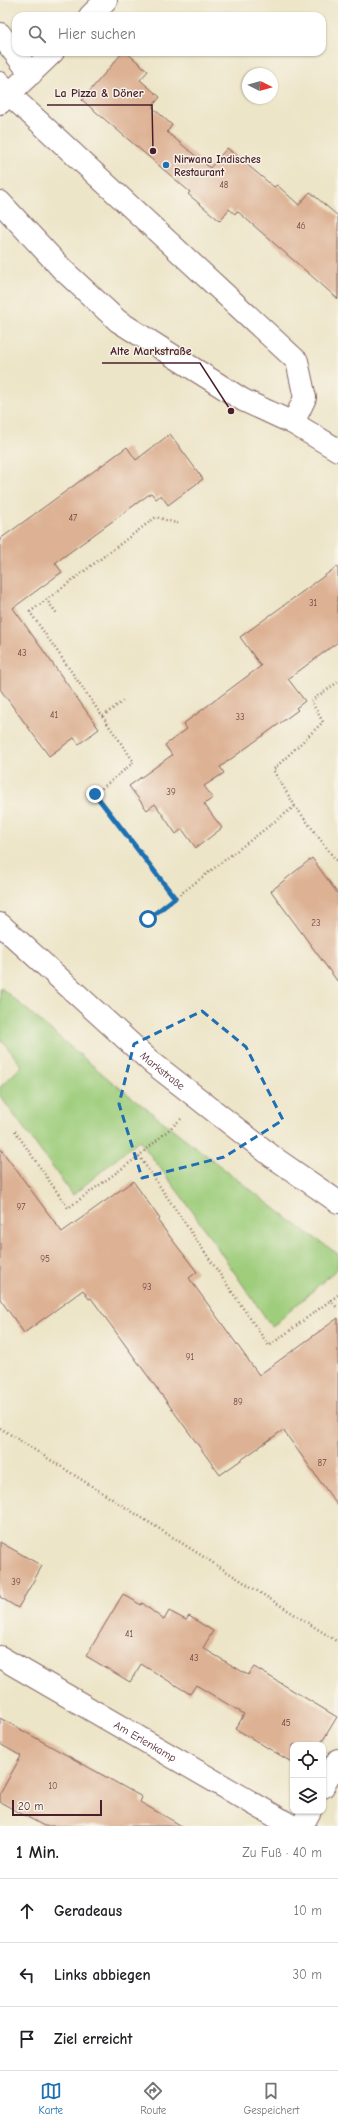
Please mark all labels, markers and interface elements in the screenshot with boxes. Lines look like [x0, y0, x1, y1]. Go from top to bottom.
search box [12, 12, 326, 56]
icon: search [26, 23, 48, 45]
text: Hier suchen [58, 25, 136, 43]
north arrow [242, 68, 278, 104]
callout: La Pizza & Döner [47, 81, 152, 105]
text: La Pizza & Döner [54, 86, 144, 100]
place label: Nirwana Indisches Restaurant [174, 153, 261, 179]
marker: Nirwana Indisches Restaurant [161, 160, 171, 170]
house number: 48 [220, 180, 229, 190]
house number: 46 [296, 221, 306, 231]
callout: Alte Markstraße [102, 339, 200, 363]
text: Alte Markstraße [110, 344, 192, 358]
house number: 47 [69, 513, 78, 523]
house number: 31 [309, 598, 317, 608]
house number: 43 [18, 648, 26, 658]
house number: 41 [50, 710, 58, 720]
house number: 33 [235, 712, 245, 722]
route end [86, 785, 104, 803]
house number: 39 [166, 787, 176, 797]
route start [139, 910, 157, 928]
house number: 23 [311, 918, 321, 928]
street label: Markstraße [138, 1049, 188, 1093]
house number: 97 [16, 1202, 26, 1212]
house number: 95 [40, 1254, 50, 1264]
house number: 93 [142, 1282, 152, 1292]
house number: 91 [186, 1352, 195, 1362]
house number: 89 [233, 1397, 243, 1407]
house number: 87 [318, 1458, 327, 1468]
house number: 39 [11, 1577, 21, 1587]
house number: 41 [125, 1629, 133, 1639]
house number: 43 [190, 1653, 198, 1663]
street label: Am Erlenkamp [112, 1718, 179, 1764]
house number: 45 [281, 1718, 291, 1728]
map controls [290, 1742, 326, 1814]
button: locate [290, 1742, 326, 1778]
button: layers [290, 1778, 326, 1814]
house number: 10 [48, 1781, 58, 1791]
scale bar [12, 1798, 102, 1817]
text: 20 m [18, 1800, 43, 1813]
text: 1 Min. [16, 1843, 59, 1862]
text: Zu Fuß · 40 m [242, 1845, 322, 1860]
icon: ahead [16, 1900, 38, 1922]
text: Geradeaus [54, 1902, 122, 1920]
text: 10 m [294, 1903, 322, 1918]
icon: left [16, 1964, 38, 1986]
text: Links abbiegen [54, 1966, 151, 1984]
text: 30 m [292, 1967, 322, 1982]
icon: arrive [16, 2028, 38, 2050]
text: Ziel erreicht [54, 2030, 132, 2048]
tab: Karte [39, 2080, 63, 2117]
tab: Route [140, 2080, 166, 2117]
tab: Gespeichert [243, 2080, 299, 2117]

